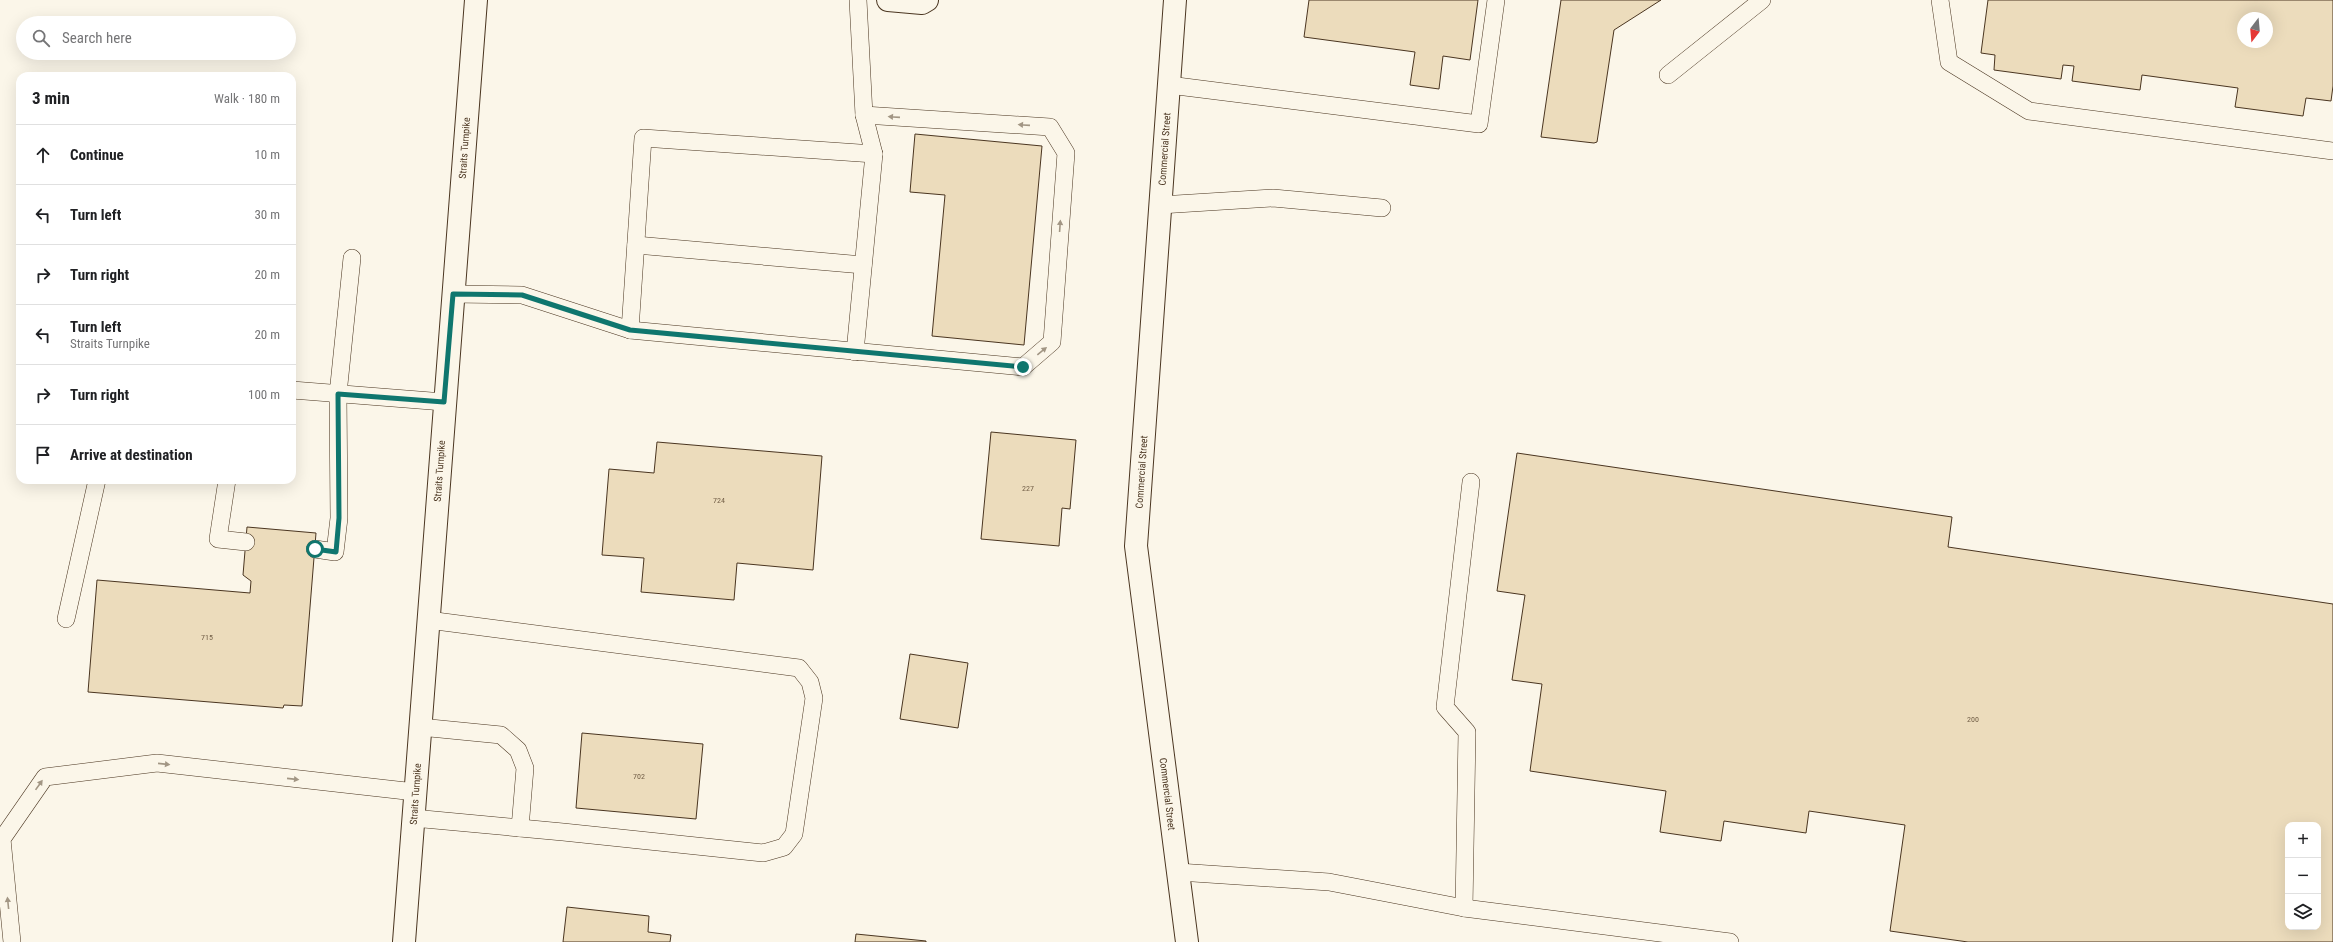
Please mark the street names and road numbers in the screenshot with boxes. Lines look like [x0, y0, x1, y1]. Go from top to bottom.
street label: Commercial Street [1156, 112, 1173, 186]
street label: Straits Turnpike [457, 117, 472, 179]
street label: Commercial Street [1133, 435, 1150, 509]
street label: Straits Turnpike [432, 440, 447, 502]
street label: Commercial Street [1158, 757, 1177, 831]
street label: Straits Turnpike [408, 763, 423, 825]

